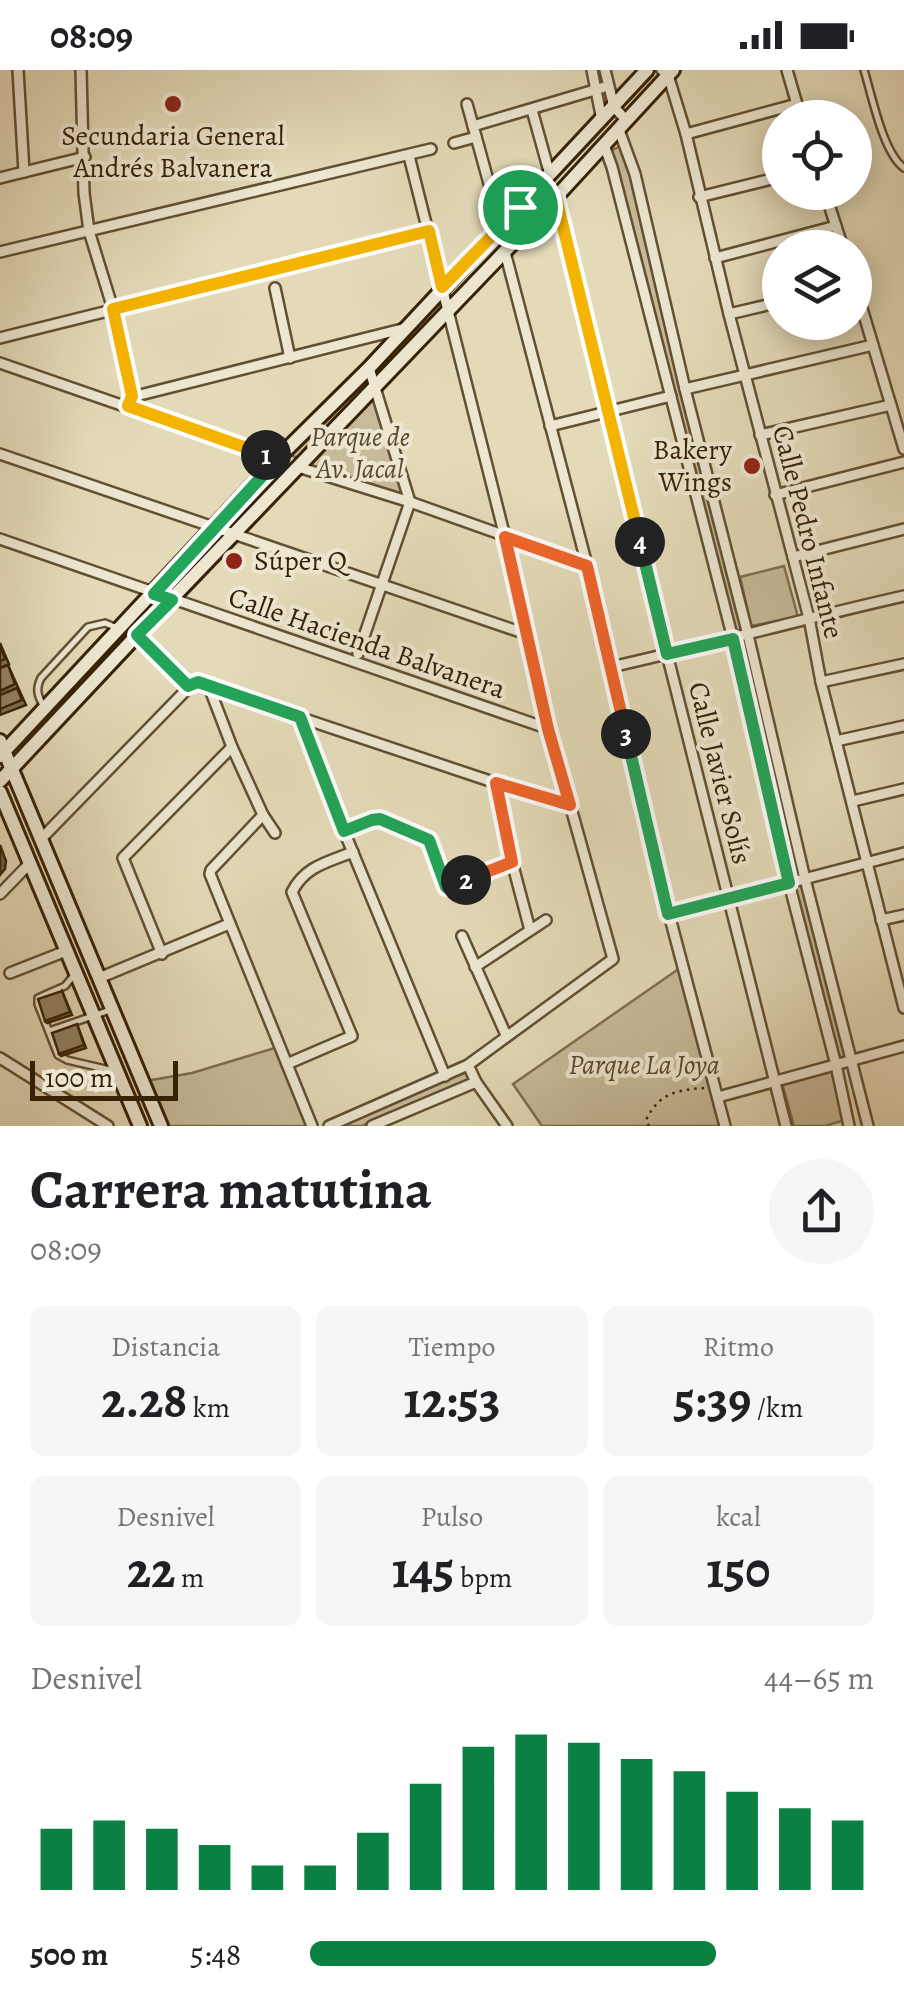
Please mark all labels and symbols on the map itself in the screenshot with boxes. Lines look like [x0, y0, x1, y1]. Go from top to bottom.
marker: Secundaria General Andrés Balvanera [162, 93, 184, 115]
place label: Secundaria General Andrés Balvanera [61, 117, 285, 187]
pin [478, 165, 563, 250]
park label: Parque de Av. Jacal [310, 418, 410, 488]
street label: Calle Pedro Infante [763, 421, 853, 643]
pin: 1 [241, 430, 291, 480]
place label: Bakery Wings [653, 431, 733, 501]
marker: Bakery Wings [741, 455, 763, 477]
pin: 4 [615, 517, 665, 567]
place label: Súper Q [254, 542, 351, 580]
marker: Súper Q [223, 550, 245, 572]
street label: Calle Hacienda Balvanera [224, 578, 510, 708]
street label: Calle Javier Solís [679, 678, 761, 868]
pin: 3 [601, 709, 651, 759]
pin: 2 [441, 855, 491, 905]
park label: Parque La Joya [568, 1046, 720, 1084]
scale bar [30, 1056, 178, 1100]

